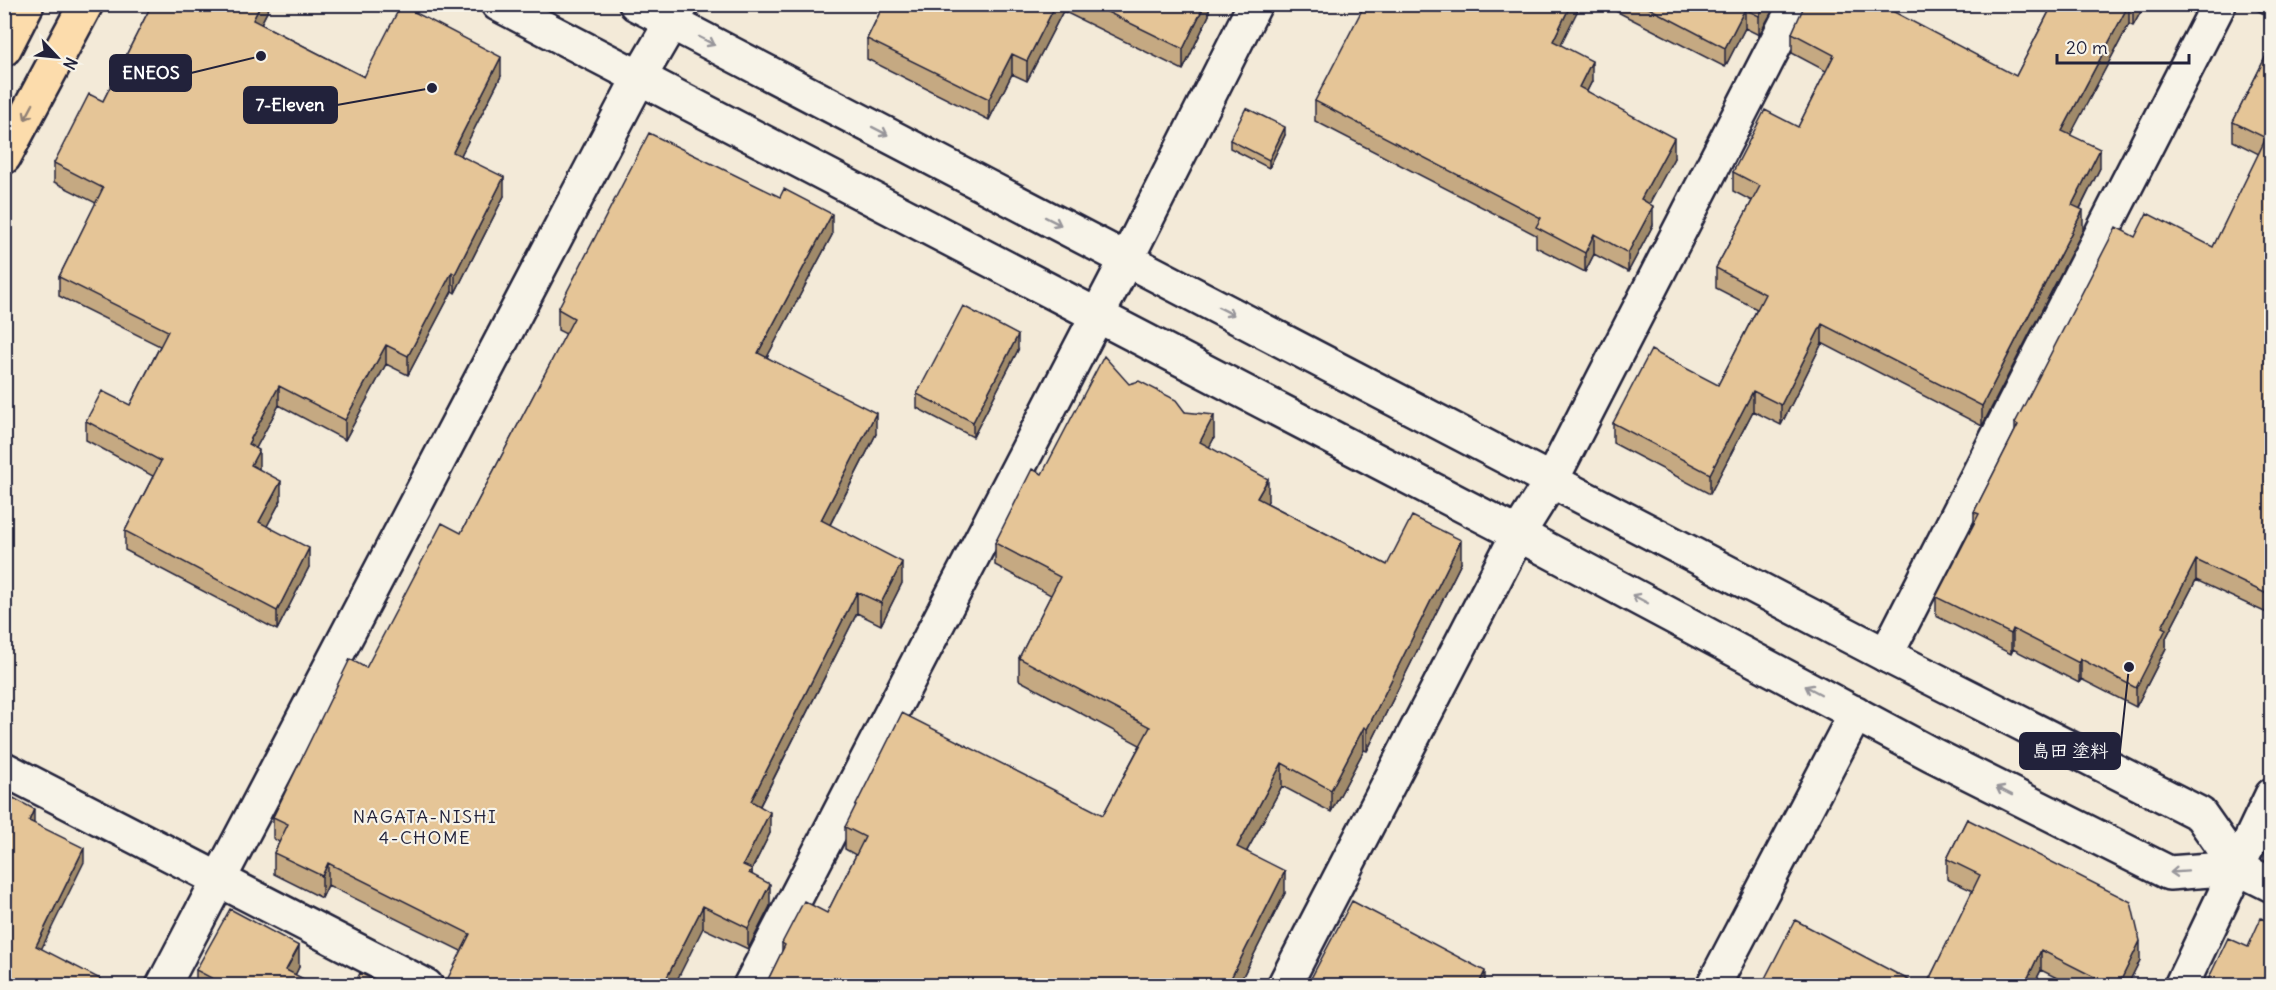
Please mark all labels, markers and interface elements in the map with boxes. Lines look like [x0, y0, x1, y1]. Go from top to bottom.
north arrow [27, 27, 87, 87]
scale bar [2057, 27, 2189, 65]
one-way arrow [698, 35, 715, 47]
text: 20 m [2066, 36, 2108, 59]
text: N [59, 54, 82, 73]
callout: ENEOS [110, 55, 191, 91]
text: ENEOS [122, 61, 180, 84]
callout: 7-Eleven [244, 87, 337, 123]
text: 7-Eleven [255, 93, 325, 116]
one-way arrow [22, 103, 34, 121]
one-way arrow [871, 125, 888, 137]
one-way arrow [1044, 215, 1061, 227]
one-way arrow [1217, 305, 1234, 317]
one-way arrow [1632, 593, 1650, 604]
one-way arrow [1805, 684, 1822, 696]
callout: 島田 塗料 [2020, 733, 2120, 769]
text: 島田 塗料 [2032, 739, 2108, 762]
one-way arrow [1995, 785, 2013, 796]
district label: NAGATA-NISHI 4-CHOME [353, 805, 497, 849]
one-way arrow [2170, 867, 2190, 878]

